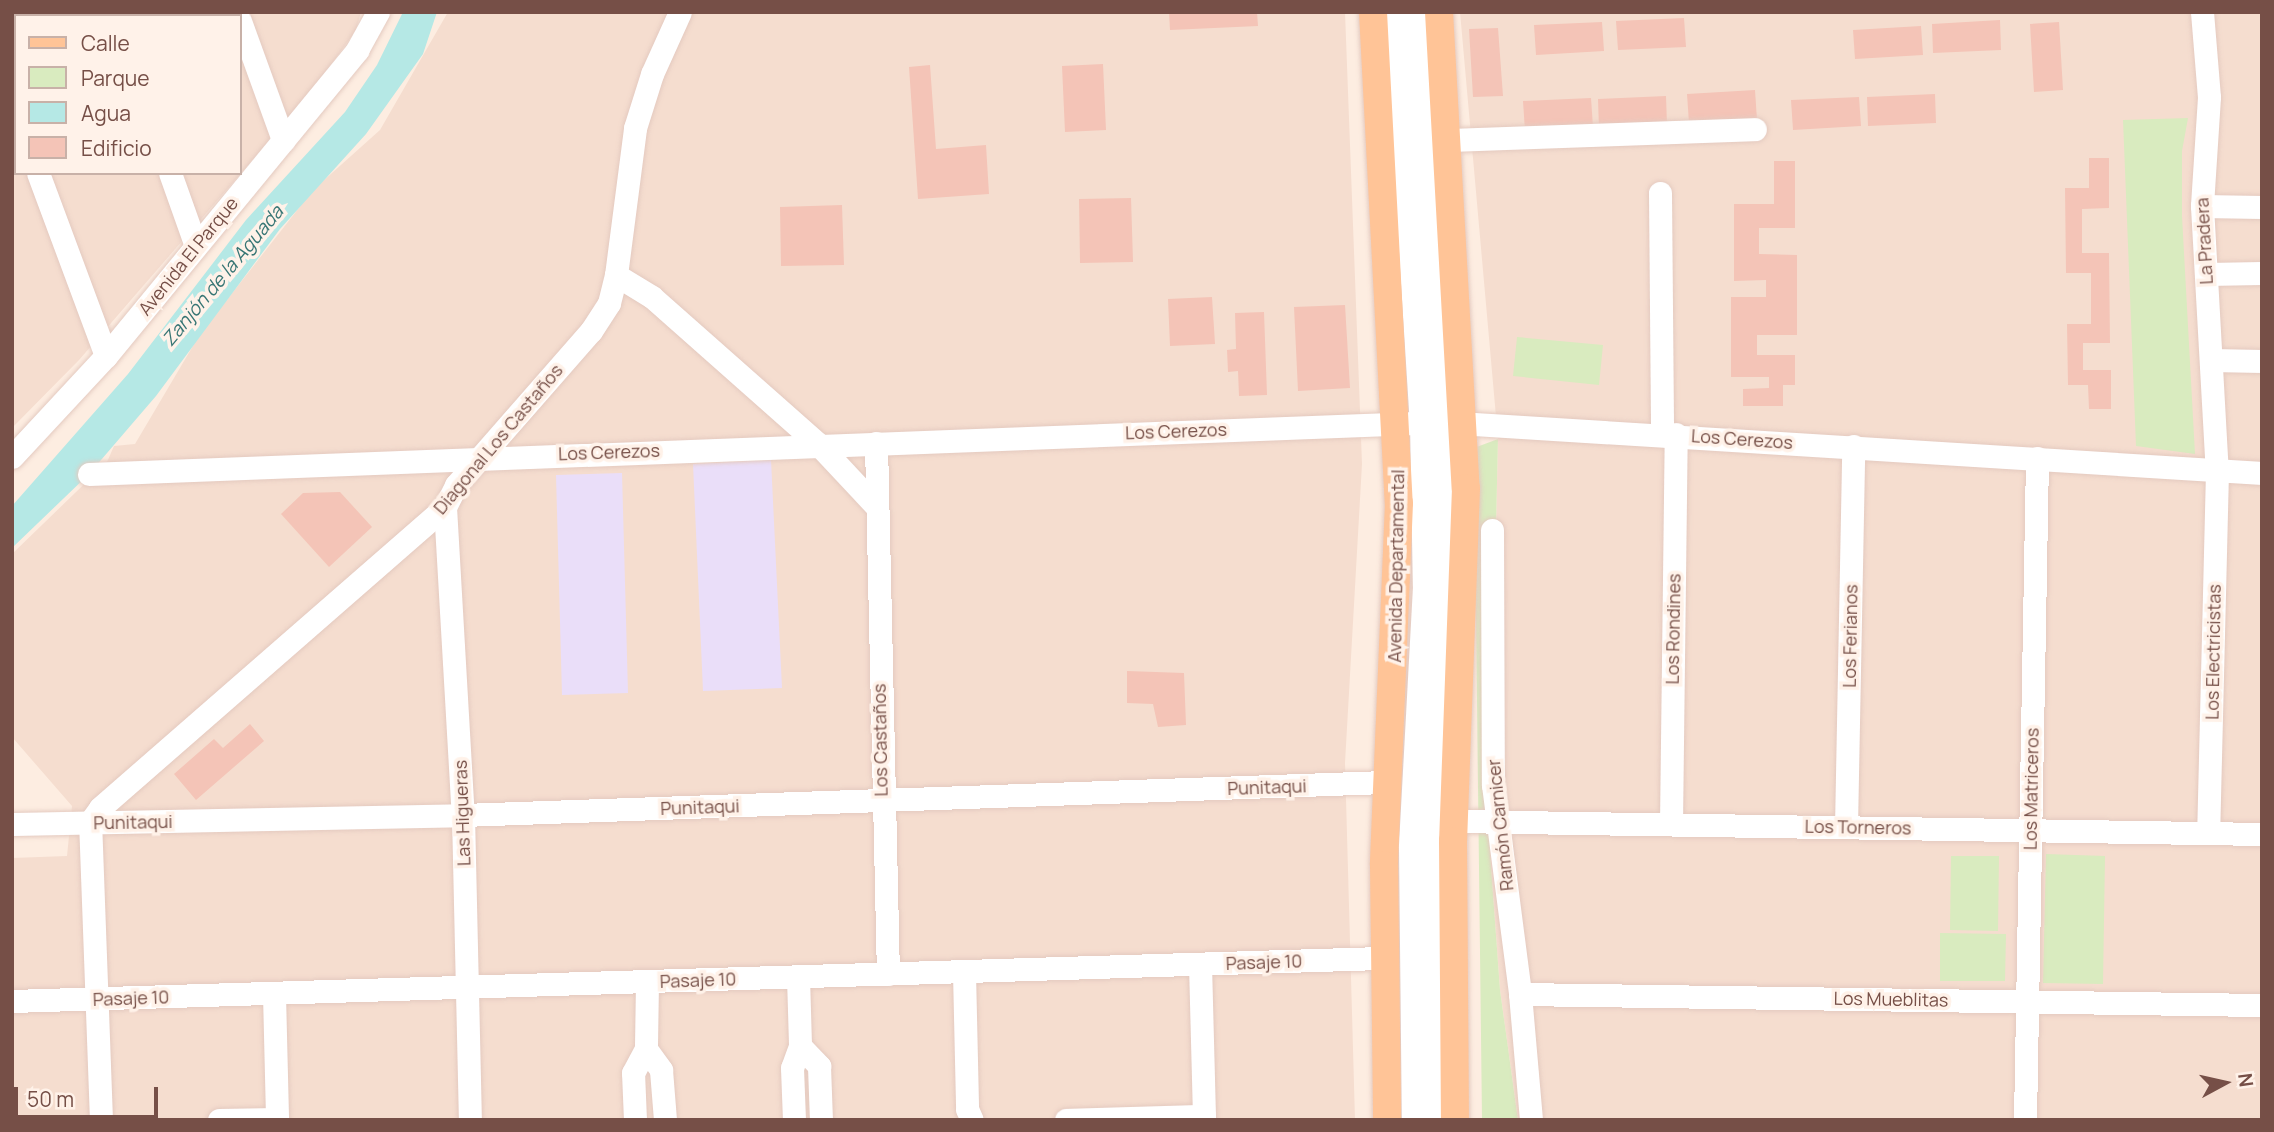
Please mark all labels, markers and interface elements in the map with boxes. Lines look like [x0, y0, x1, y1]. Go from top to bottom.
legend [14, 14, 242, 175]
text: Calle [81, 29, 130, 57]
text: Parque [81, 64, 150, 92]
text: Agua [81, 99, 131, 127]
text: Edificio [81, 134, 152, 162]
street label: Avenida El Parque [134, 193, 242, 319]
street label: La Pradera [2191, 197, 2217, 285]
water label: Zanjón de la Aguada [158, 201, 288, 351]
street label: Diagonal Los Castaños [429, 360, 567, 518]
street label: Los Cerezos [1125, 418, 1227, 444]
street label: Los Cerezos [1690, 425, 1794, 453]
street label: Los Cerezos [558, 439, 660, 465]
street label: Avenida Departamental [1384, 469, 1408, 663]
street label: Los Rondines [1661, 573, 1685, 685]
street label: Los Ferianos [1838, 584, 1862, 688]
street label: Los Electricistas [2201, 584, 2225, 720]
street label: Los Castaños [868, 683, 892, 797]
street label: Los Matriceros [2019, 728, 2043, 850]
street label: Ramón Carnicer [1482, 758, 1518, 892]
street label: Las Higueras [449, 760, 475, 866]
street label: Punitaqui [1227, 775, 1307, 799]
street label: Punitaqui [660, 795, 740, 819]
street label: Punitaqui [93, 811, 173, 833]
street label: Los Torneros [1804, 815, 1912, 839]
street label: Pasaje 10 [1225, 950, 1303, 974]
street label: Pasaje 10 [659, 968, 737, 992]
street label: Pasaje 10 [92, 986, 170, 1010]
street label: Los Mueblitas [1833, 987, 1949, 1011]
north arrow [2190, 1048, 2260, 1118]
scale bar [18, 1072, 161, 1116]
text: N [2232, 1072, 2260, 1089]
text: 50 m [27, 1085, 74, 1113]

